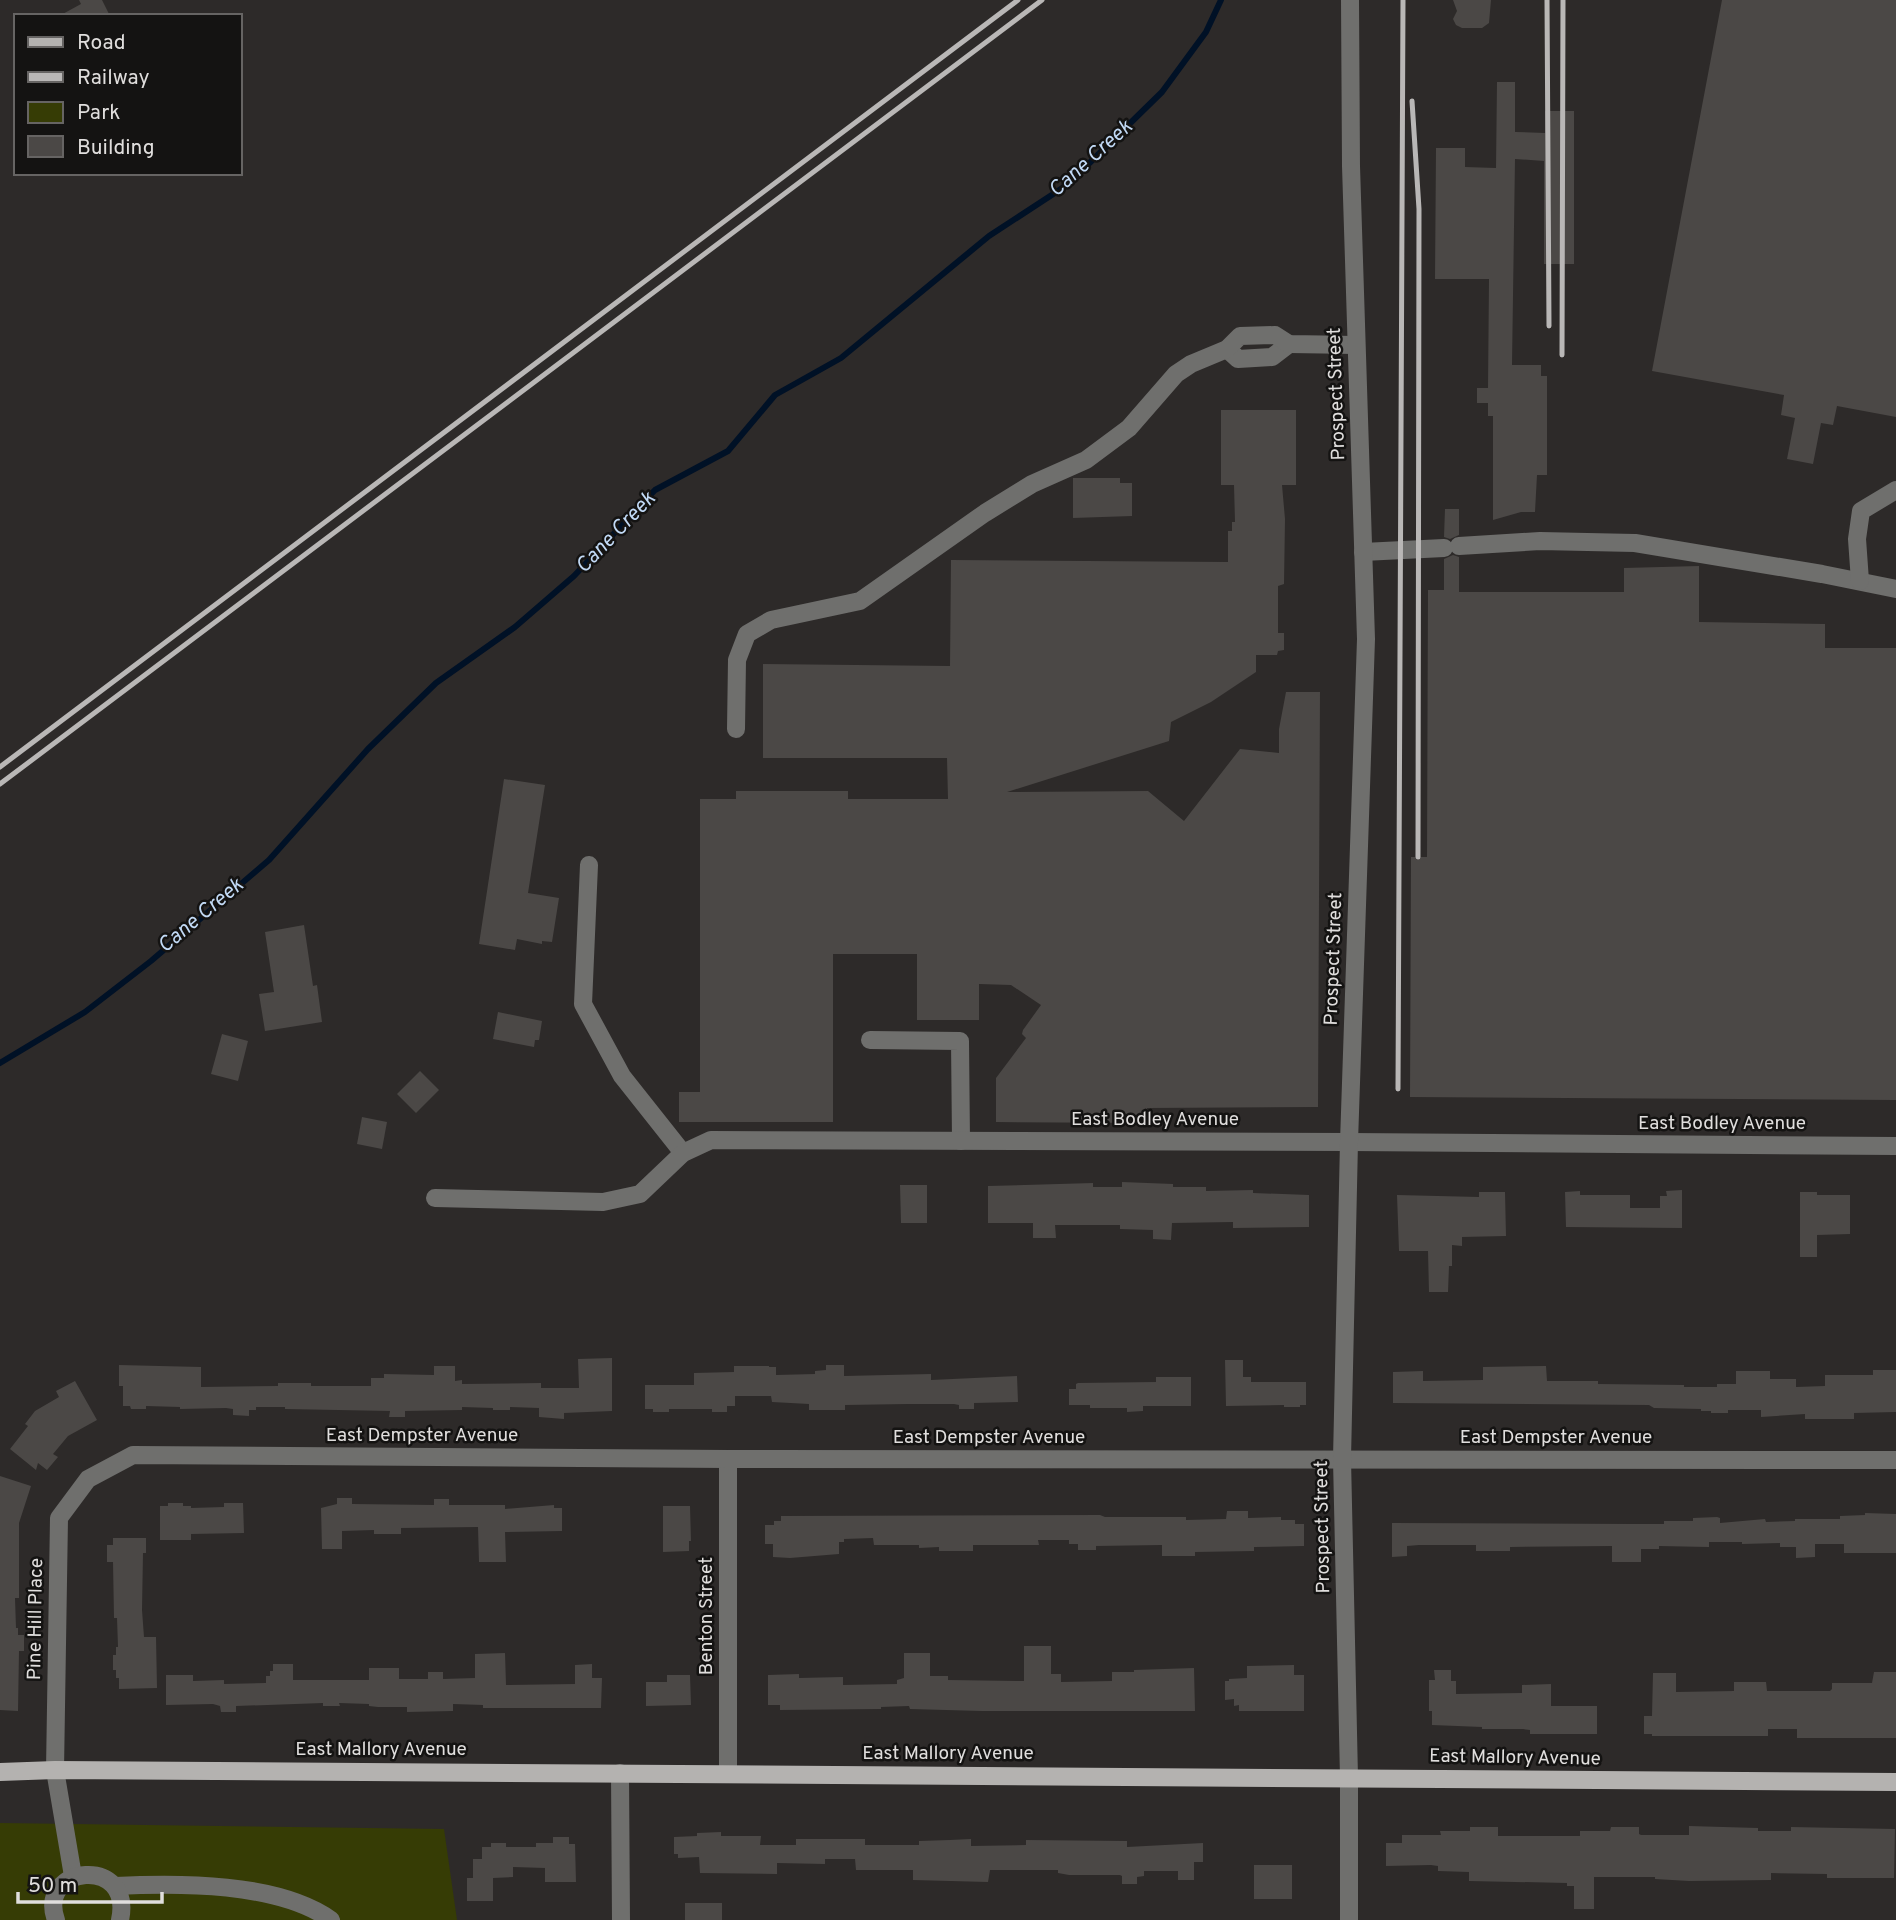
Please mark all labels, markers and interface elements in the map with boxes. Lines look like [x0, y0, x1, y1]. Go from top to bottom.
legend [14, 14, 242, 175]
text: Road [77, 30, 126, 57]
text: Railway [77, 65, 150, 92]
text: Park [77, 100, 120, 127]
water label: Cane Creek [1043, 114, 1139, 204]
text: Building [77, 135, 155, 162]
street label: Prospect Street [1323, 327, 1351, 461]
water label: Cane Creek [570, 486, 662, 580]
water label: Cane Creek [153, 872, 250, 960]
street label: Prospect Street [1320, 892, 1348, 1026]
street label: East Bodley Avenue [1071, 1108, 1239, 1132]
street label: East Bodley Avenue [1638, 1112, 1806, 1136]
street label: East Dempster Avenue [326, 1424, 518, 1448]
street label: East Dempster Avenue [893, 1426, 1085, 1450]
street label: East Dempster Avenue [1460, 1426, 1652, 1450]
street label: Prospect Street [1310, 1460, 1336, 1594]
street label: Benton Street [695, 1557, 719, 1675]
street label: Pine Hill Place [23, 1558, 49, 1680]
street label: East Mallory Avenue [295, 1738, 467, 1762]
street label: East Mallory Avenue [862, 1742, 1034, 1766]
street label: East Mallory Avenue [1429, 1745, 1601, 1771]
scale bar [18, 1860, 161, 1904]
text: 50 m [28, 1873, 77, 1900]

